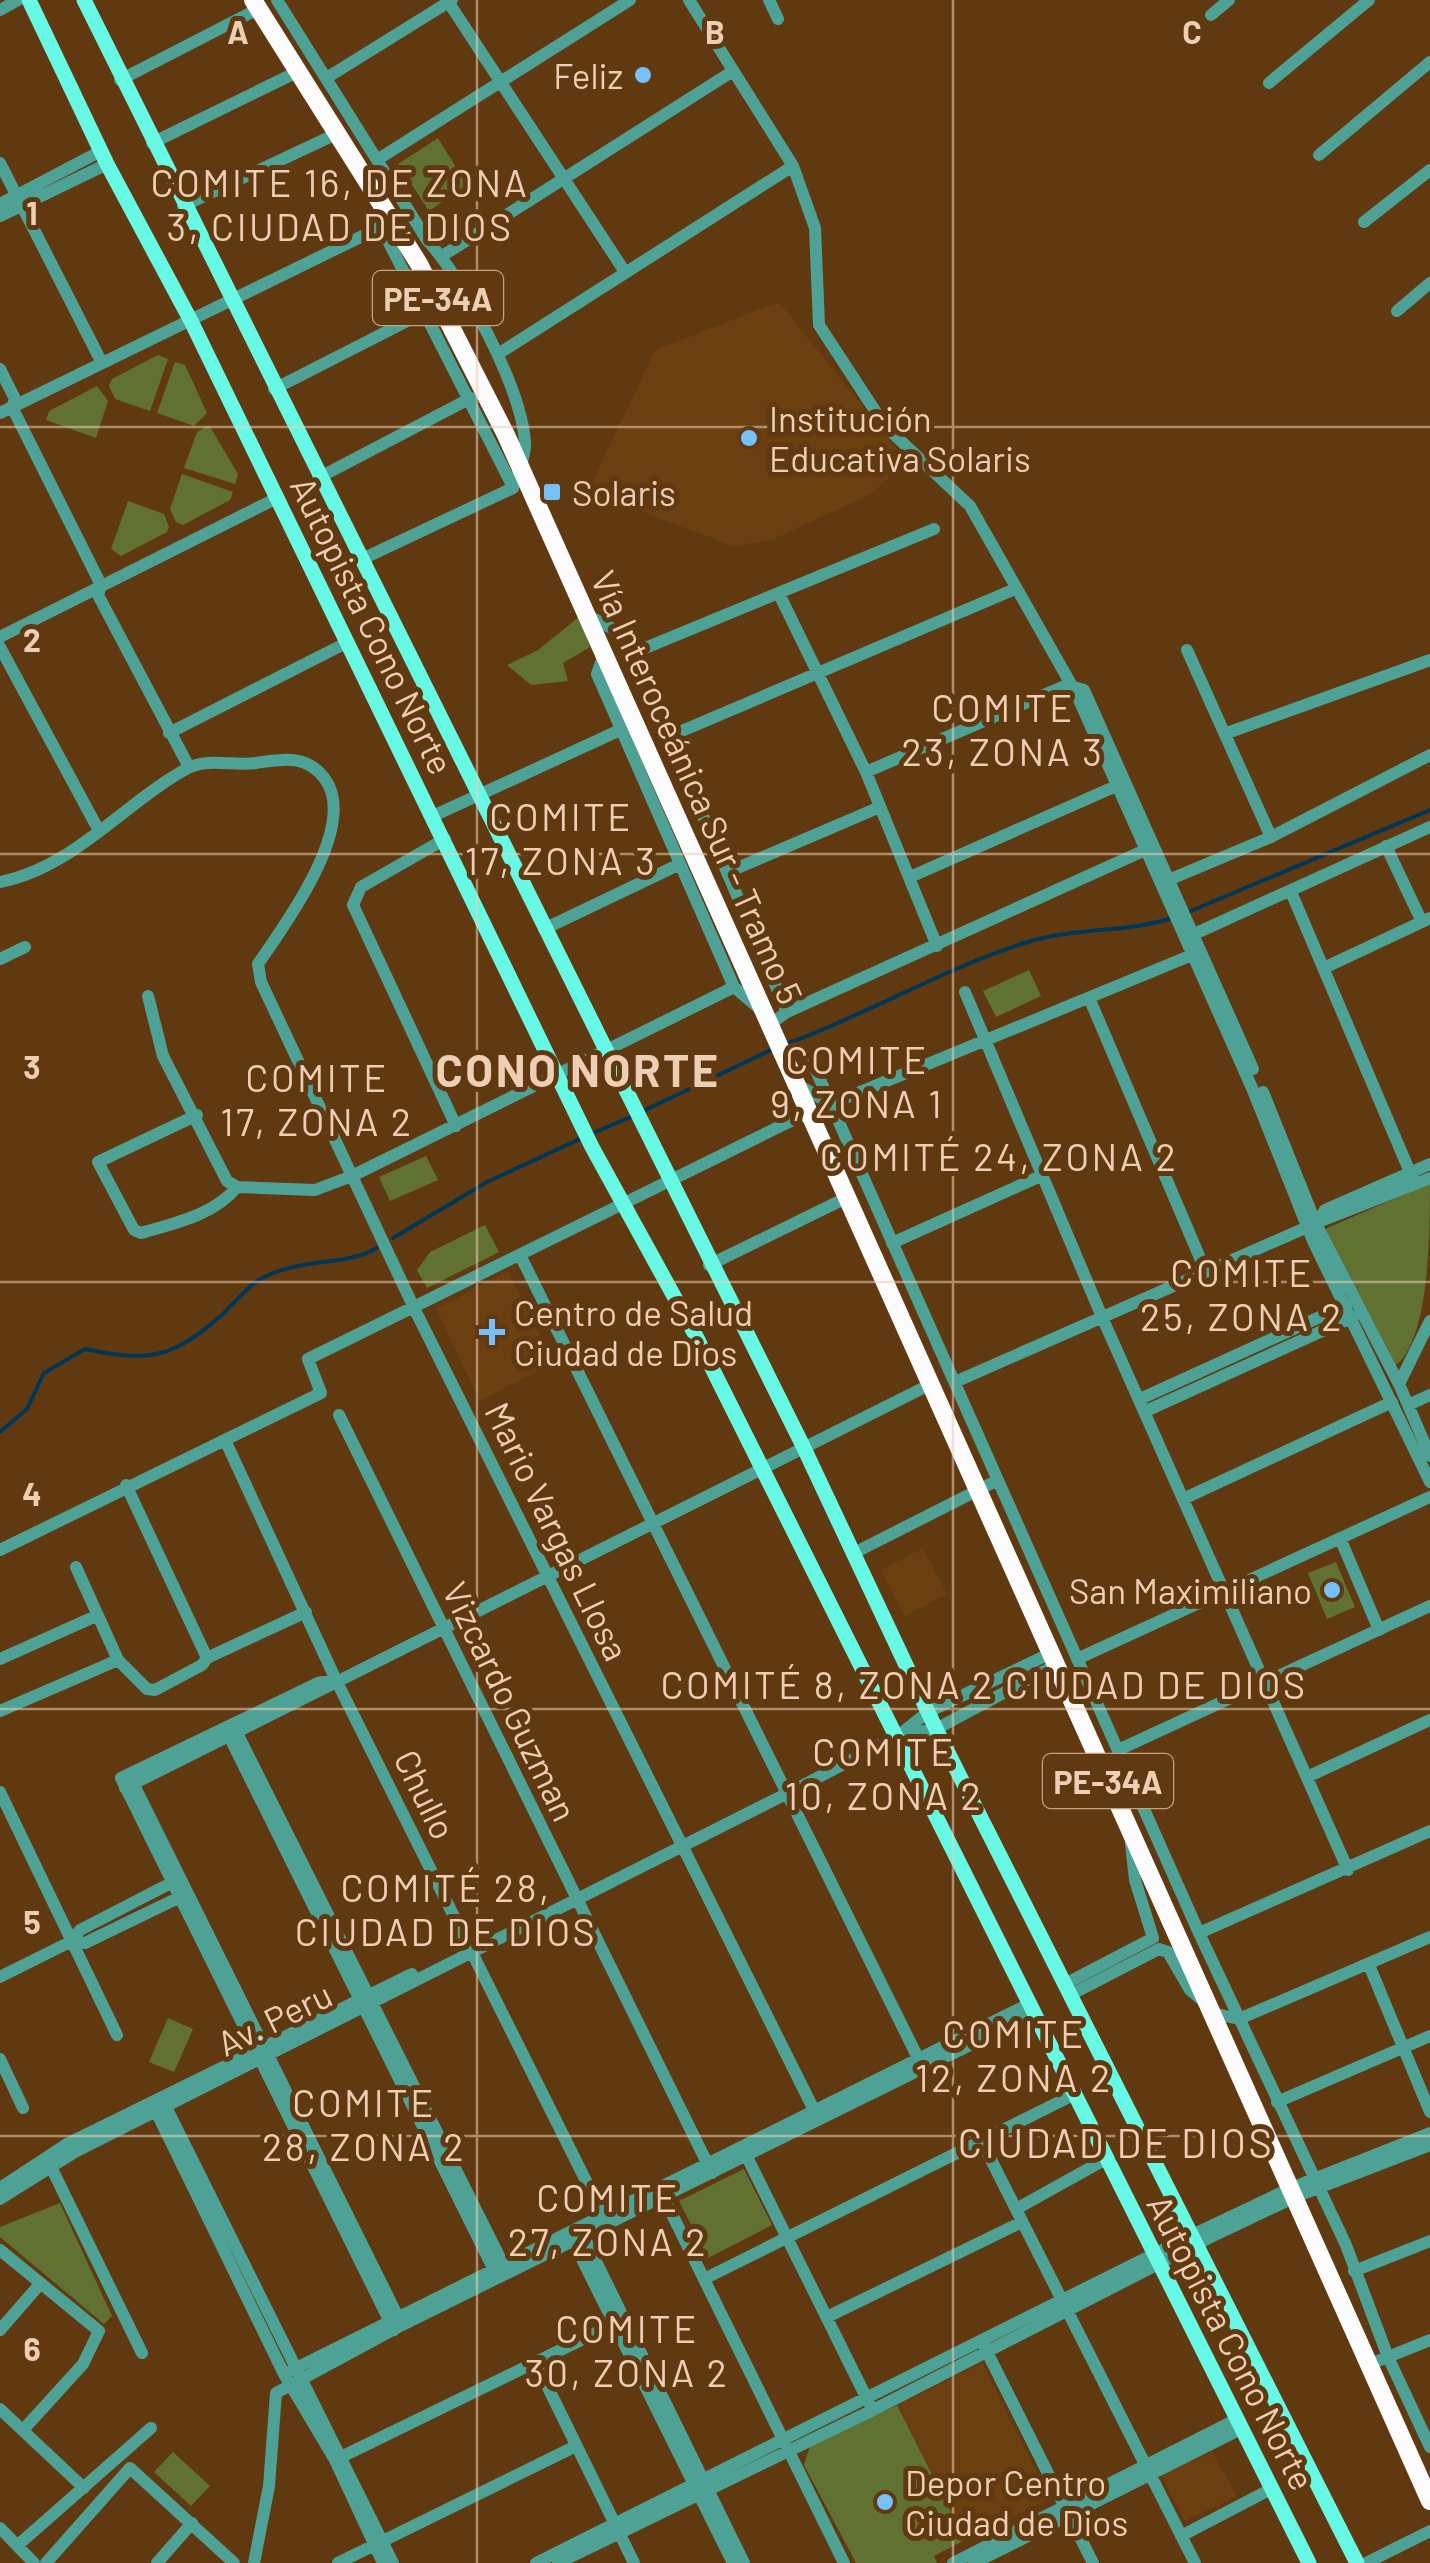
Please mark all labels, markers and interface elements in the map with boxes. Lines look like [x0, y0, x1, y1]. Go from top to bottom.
text: A [227, 12, 249, 50]
text: B [705, 12, 725, 50]
text: C [1182, 12, 1202, 50]
place label: Feliz [553, 54, 623, 96]
marker: Feliz [632, 64, 654, 86]
district label: COMITE 16, DE ZONA 3, CIUDAD DE DIOS [151, 159, 529, 249]
text: 1 [26, 193, 38, 231]
road number: PE-34A [373, 271, 503, 325]
place label: Institución Educativa Solaris [769, 397, 1031, 479]
marker: Institución Educativa Solaris [738, 427, 760, 449]
street label: Autopista Cono Norte [283, 469, 463, 781]
place label: Solaris [572, 471, 676, 513]
marker: Solaris [541, 481, 563, 503]
street label: Vía Interoceánica Sur - Tramo 5 [583, 564, 813, 1010]
text: 2 [23, 620, 41, 658]
district label: COMITE 23, ZONA 3 [902, 684, 1104, 774]
district label: COMITE 17, ZONA 3 [465, 793, 657, 883]
district label: COMITE 9, ZONA 1 [770, 1036, 944, 1126]
district label: CONO NORTE [435, 1042, 721, 1096]
text: 3 [23, 1047, 41, 1085]
district label: COMITE 17, ZONA 2 [220, 1054, 414, 1144]
district label: COMITÉ 24, ZONA 2 [820, 1133, 1178, 1179]
district label: COMITE 25, ZONA 2 [1140, 1249, 1344, 1339]
place label: Centro de Salud Ciudad de Dios [514, 1291, 753, 1373]
marker: Centro de Salud Ciudad de Dios [479, 1319, 505, 1345]
street label: Mario Vargas Llosa [477, 1395, 639, 1667]
text: 4 [22, 1474, 42, 1512]
place label: San Maximiliano [1069, 1569, 1312, 1611]
street label: Vizcardo Guzman [435, 1575, 587, 1827]
marker: San Maximiliano [1321, 1579, 1343, 1601]
district label: COMITÉ 8, ZONA 2 CIUDAD DE DIOS [660, 1661, 1308, 1707]
district label: COMITE 10, ZONA 2 [785, 1728, 983, 1818]
street label: Chullo [387, 1743, 465, 1845]
road number: PE-34A [1043, 1754, 1173, 1808]
district label: COMITÉ 28, CIUDAD DE DIOS [295, 1864, 597, 1954]
text: 5 [23, 1902, 41, 1940]
street label: Av. Peru [210, 1972, 338, 2064]
district label: COMITE 12, ZONA 2 [915, 2010, 1113, 2100]
district label: COMITE 28, ZONA 2 [262, 2079, 466, 2169]
district label: CIUDAD DE DIOS [958, 2118, 1274, 2166]
district label: COMITE 27, ZONA 2 [508, 2174, 708, 2264]
street label: Autopista Cono Norte [1139, 2187, 1325, 2497]
district label: COMITE 30, ZONA 2 [525, 2305, 729, 2395]
text: 6 [23, 2329, 41, 2367]
place label: Depor Centro Ciudad de Dios [905, 2461, 1128, 2543]
marker: Depor Centro Ciudad de Dios [874, 2491, 896, 2513]

